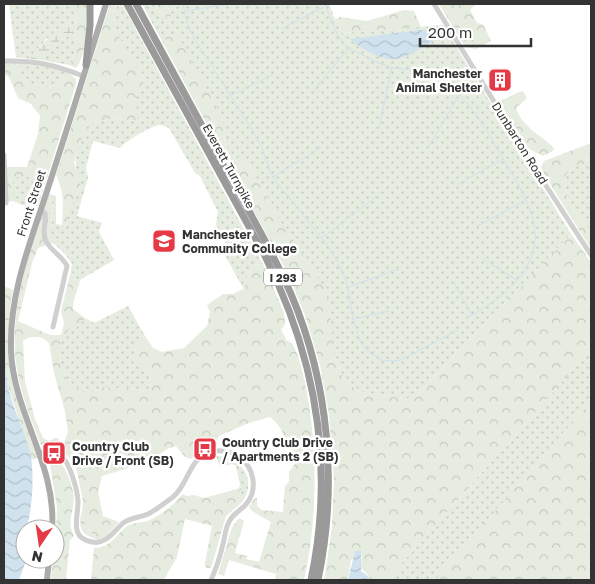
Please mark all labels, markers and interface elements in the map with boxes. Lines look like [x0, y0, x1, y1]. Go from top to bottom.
scale bar [420, 15, 531, 47]
text: 200 m [428, 23, 472, 41]
place label: Manchester Animal Shelter [396, 66, 482, 95]
building icon: Manchester Animal Shelter [487, 67, 513, 93]
street label: Dunbarton Road [489, 99, 551, 187]
street label: Everett Turnpike [200, 121, 258, 211]
street label: Front Street [13, 167, 49, 238]
place label: Manchester Community College [182, 227, 297, 256]
school or university icon: Manchester Community College [151, 228, 177, 254]
road number: I 293 [264, 268, 302, 286]
place label: Country Club Drive / Apartments 2 (SB) [222, 435, 339, 464]
bus stop icon: Country Club Drive / Apartments 2 (SB) [192, 436, 218, 462]
place label: Country Club Drive / Front (SB) [72, 439, 174, 468]
bus stop icon: Country Club Drive / Front (SB) [41, 440, 67, 466]
north arrow [15, 519, 65, 569]
text: N [30, 548, 44, 567]

